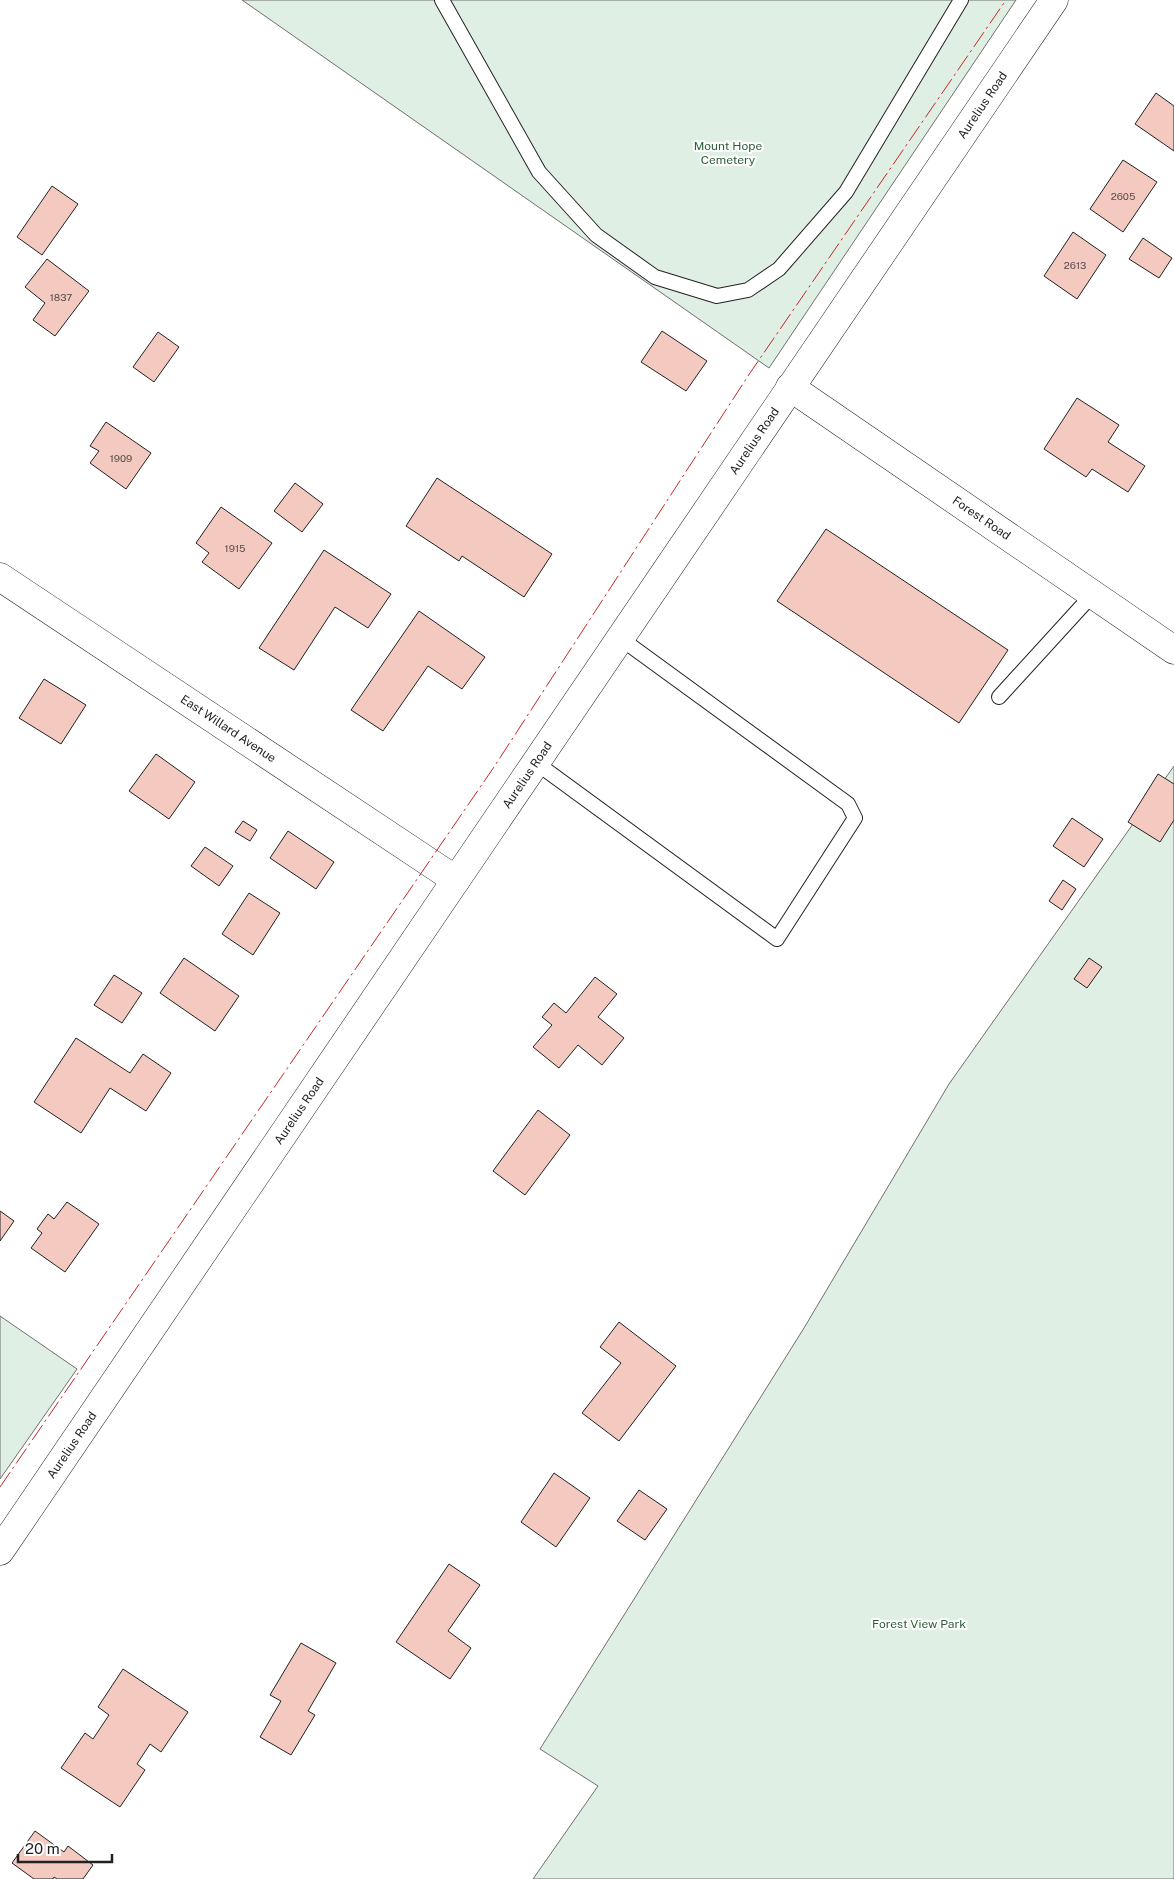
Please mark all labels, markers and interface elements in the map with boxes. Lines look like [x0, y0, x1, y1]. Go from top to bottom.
street label: Aurelius Road [955, 69, 1010, 141]
park label: Mount Hope Cemetery [694, 139, 762, 167]
house number: 2605 [1111, 190, 1135, 202]
house number: 2613 [1064, 259, 1086, 271]
house number: 1837 [50, 291, 72, 303]
street label: Aurelius Road [727, 405, 782, 477]
house number: 1909 [110, 452, 132, 464]
street label: Forest Road [950, 493, 1013, 543]
house number: 1915 [225, 542, 245, 554]
street label: East Willard Avenue [178, 692, 279, 765]
street label: Aurelius Road [500, 739, 555, 811]
street label: Aurelius Road [271, 1075, 327, 1147]
street label: Aurelius Road [44, 1409, 100, 1481]
park label: Forest View Park [872, 1617, 966, 1631]
scale bar [18, 1832, 111, 1864]
text: 20 m [25, 1840, 60, 1857]

